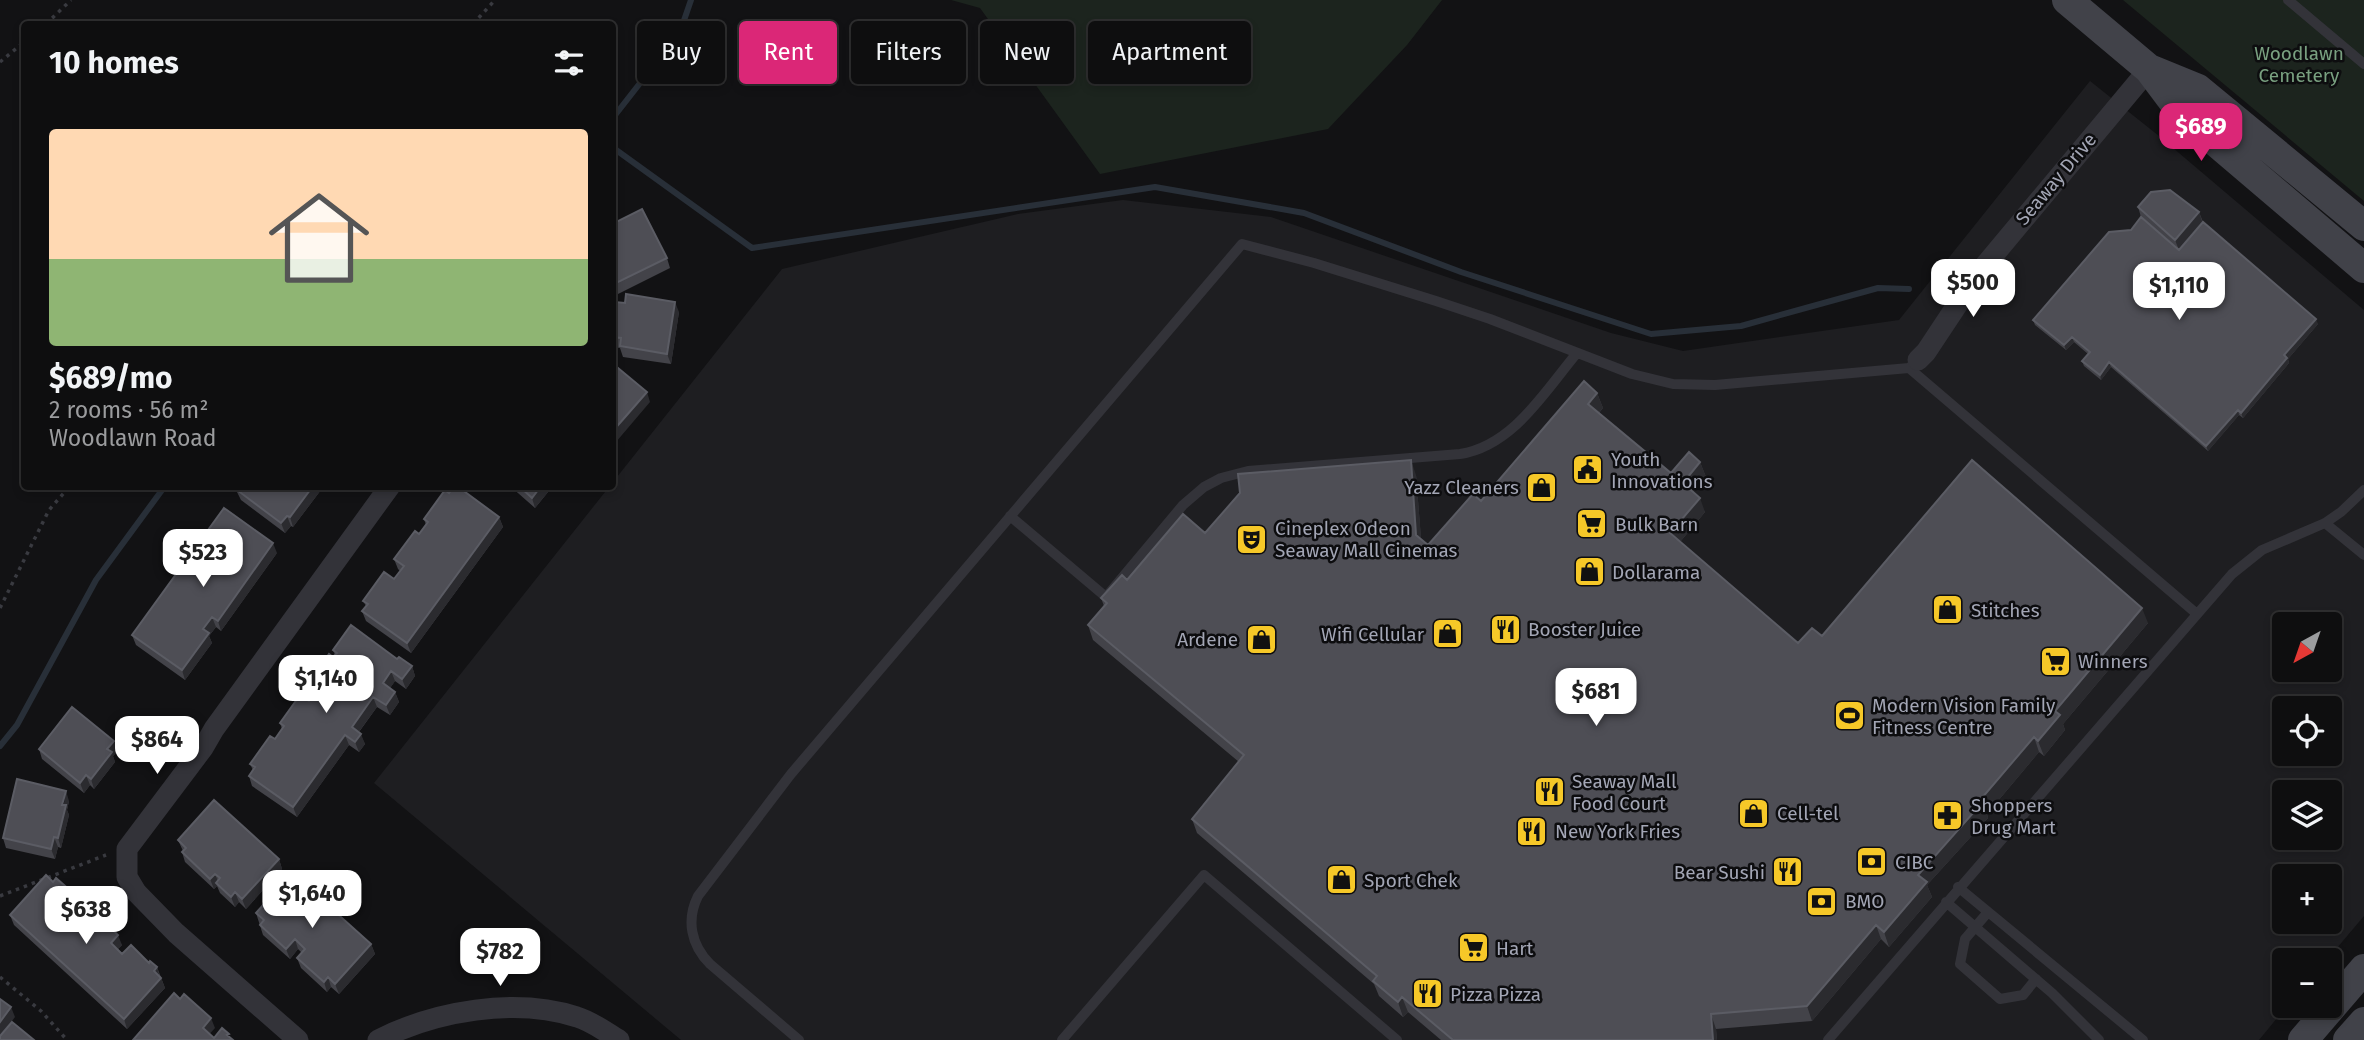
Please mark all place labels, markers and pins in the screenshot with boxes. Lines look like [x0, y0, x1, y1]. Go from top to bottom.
pin: $689 [2160, 104, 2242, 163]
pin: $500 [1932, 260, 2014, 319]
pin: $1,110 [2122, 262, 2236, 322]
place label: Youth Innovations [1611, 448, 1713, 493]
public building icon: Youth Innovations [1571, 453, 1605, 487]
shop icon: Yazz Cleaners [1525, 470, 1559, 504]
place label: Yazz Cleaners [1404, 476, 1519, 499]
supermarket icon: Bulk Barn [1575, 507, 1609, 541]
place label: Bulk Barn [1615, 513, 1698, 536]
place label: Cineplex Odeon Seaway Mall Cinemas [1275, 517, 1458, 562]
theatre icon: Cineplex Odeon Seaway Mall Cinemas [1235, 522, 1269, 556]
pin: $523 [162, 530, 244, 589]
shop icon: Dollarama [1572, 555, 1606, 589]
place label: Dollarama [1612, 561, 1700, 584]
shop icon: Stitches [1931, 593, 1965, 627]
place label: Stitches [1971, 599, 2040, 622]
restaurant icon: Booster Juice [1488, 612, 1522, 646]
shop icon: Wifi Cellular [1430, 617, 1464, 651]
place label: Booster Juice [1528, 618, 1641, 641]
shop icon: Ardene [1244, 622, 1278, 656]
place label: Wifi Cellular [1321, 623, 1425, 646]
place label: Ardene [1177, 628, 1238, 651]
supermarket icon: Winners [2038, 644, 2072, 678]
place label: Winners [2078, 650, 2148, 673]
pin: $1,140 [269, 656, 383, 715]
pin: $681 [1555, 668, 1637, 728]
place label: Modern Vision Family Fitness Centre [1872, 694, 2056, 739]
sports icon: Modern Vision Family Fitness Centre [1832, 699, 1866, 733]
pin: $864 [116, 716, 198, 776]
place label: Seaway Mall Food Court [1572, 770, 1677, 815]
restaurant icon: Seaway Mall Food Court [1532, 775, 1566, 809]
place label: Shoppers Drug Mart [1971, 794, 2056, 839]
shop icon: Cell-tel [1737, 796, 1771, 830]
pharmacy icon: Shoppers Drug Mart [1931, 799, 1965, 833]
place label: Cell-tel [1777, 802, 1839, 825]
restaurant icon: New York Fries [1515, 814, 1549, 848]
place label: New York Fries [1555, 820, 1680, 843]
bank icon: CIBC [1855, 845, 1889, 879]
place label: CIBC [1895, 851, 1934, 874]
restaurant icon: Bear Sushi [1771, 855, 1805, 889]
place label: Bear Sushi [1674, 861, 1765, 884]
shop icon: Sport Chek [1324, 863, 1358, 897]
place label: Sport Chek [1364, 869, 1458, 892]
pin: $1,640 [255, 870, 369, 930]
bank icon: BMO [1805, 884, 1839, 918]
pin: $638 [45, 886, 127, 946]
place label: BMO [1845, 890, 1884, 913]
pin: $782 [459, 928, 541, 988]
supermarket icon: Hart [1456, 931, 1490, 965]
place label: Hart [1496, 937, 1534, 960]
restaurant icon: Pizza Pizza [1410, 977, 1444, 1011]
place label: Pizza Pizza [1450, 983, 1541, 1006]

